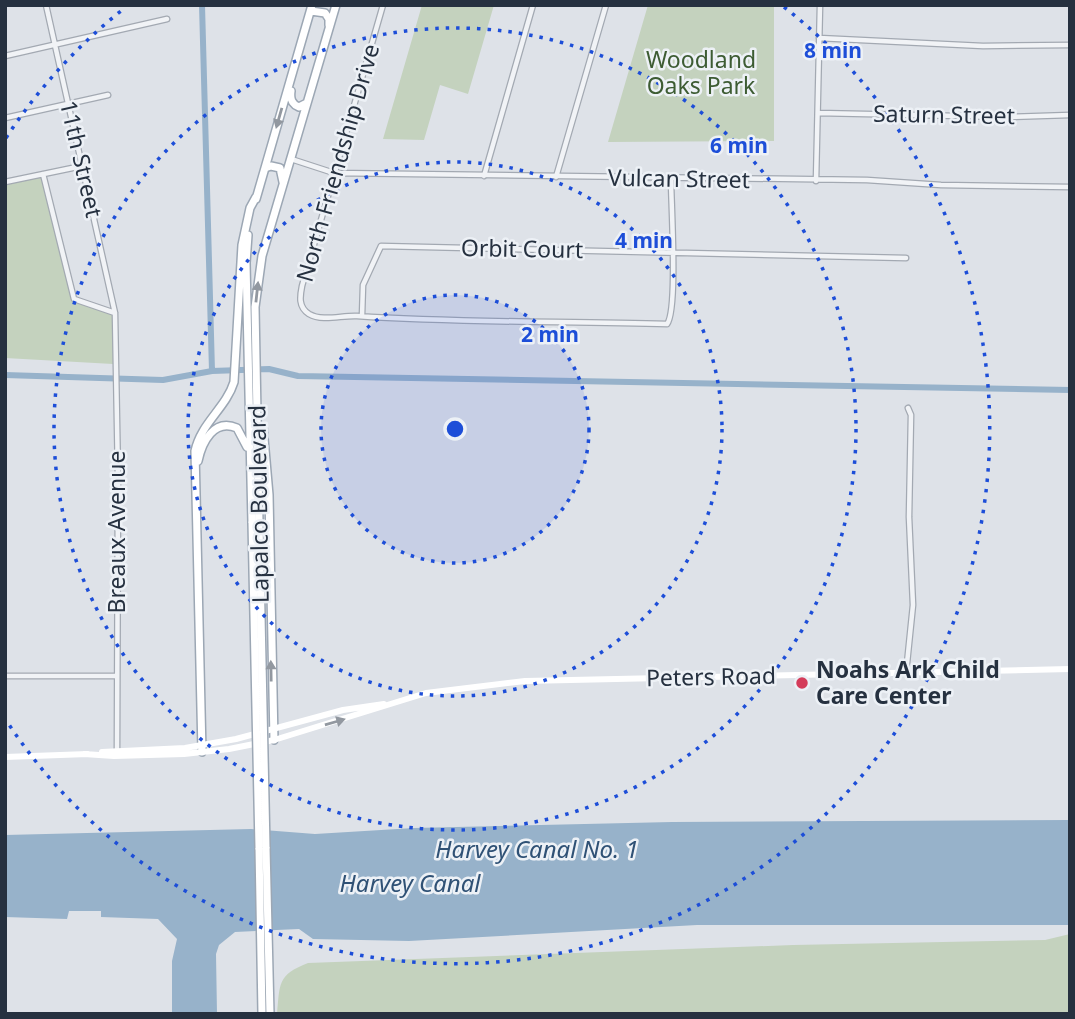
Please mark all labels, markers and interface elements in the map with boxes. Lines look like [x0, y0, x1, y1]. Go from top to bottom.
text: 8 min [804, 36, 862, 64]
street label: North Friendship Drive [288, 40, 386, 285]
park label: Woodland Oaks Park [646, 43, 756, 101]
street label: 11th Street [53, 97, 111, 220]
street label: Saturn Street [873, 97, 1015, 131]
one-way arrow [274, 108, 284, 129]
text: 6 min [710, 131, 768, 159]
street label: Vulcan Street [608, 161, 750, 195]
text: 4 min [615, 226, 673, 254]
street label: Orbit Court [461, 231, 583, 265]
one-way arrow [252, 280, 263, 302]
text: 2 min [521, 320, 579, 348]
street label: Lapalco Boulevard [240, 405, 276, 603]
centre of rings [443, 417, 467, 441]
street label: Breaux Avenue [100, 451, 132, 613]
place label: Noahs Ark Child Care Center [816, 653, 1000, 711]
street label: Peters Road [646, 659, 776, 693]
one-way arrow [265, 660, 277, 682]
marker: Noahs Ark Child Care Center [794, 675, 810, 691]
one-way arrow [325, 716, 347, 727]
water label: Harvey Canal No. 1 [435, 832, 639, 865]
water label: Harvey Canal [339, 866, 481, 899]

